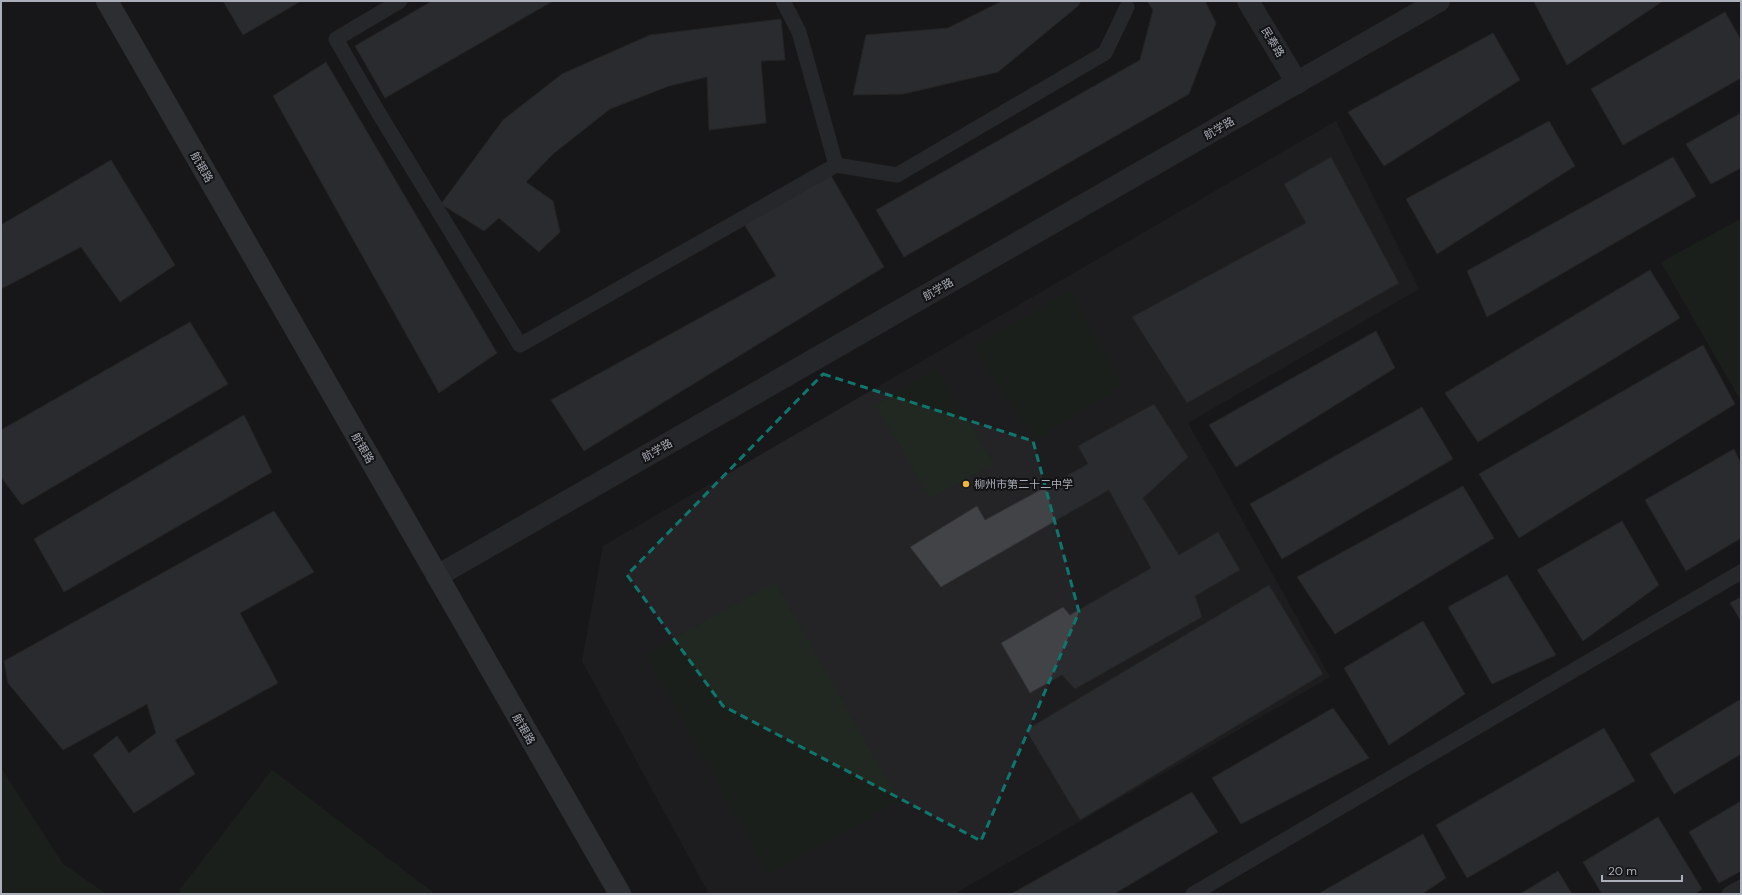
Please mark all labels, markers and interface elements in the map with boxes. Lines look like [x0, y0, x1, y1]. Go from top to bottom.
street label: 民泰路 [1259, 24, 1287, 60]
street label: 航学路 [1201, 114, 1237, 142]
street label: 航银路 [188, 149, 216, 185]
street label: 航学路 [920, 275, 956, 303]
street label: 航银路 [349, 430, 377, 466]
street label: 航学路 [639, 436, 675, 464]
place label: 柳州市第二十二中学 [974, 477, 1073, 491]
marker: 柳州市第二十二中学 [961, 479, 971, 489]
street label: 航银路 [510, 711, 538, 747]
scale bar [1602, 857, 1682, 883]
text: 20 m [1608, 863, 1637, 879]

